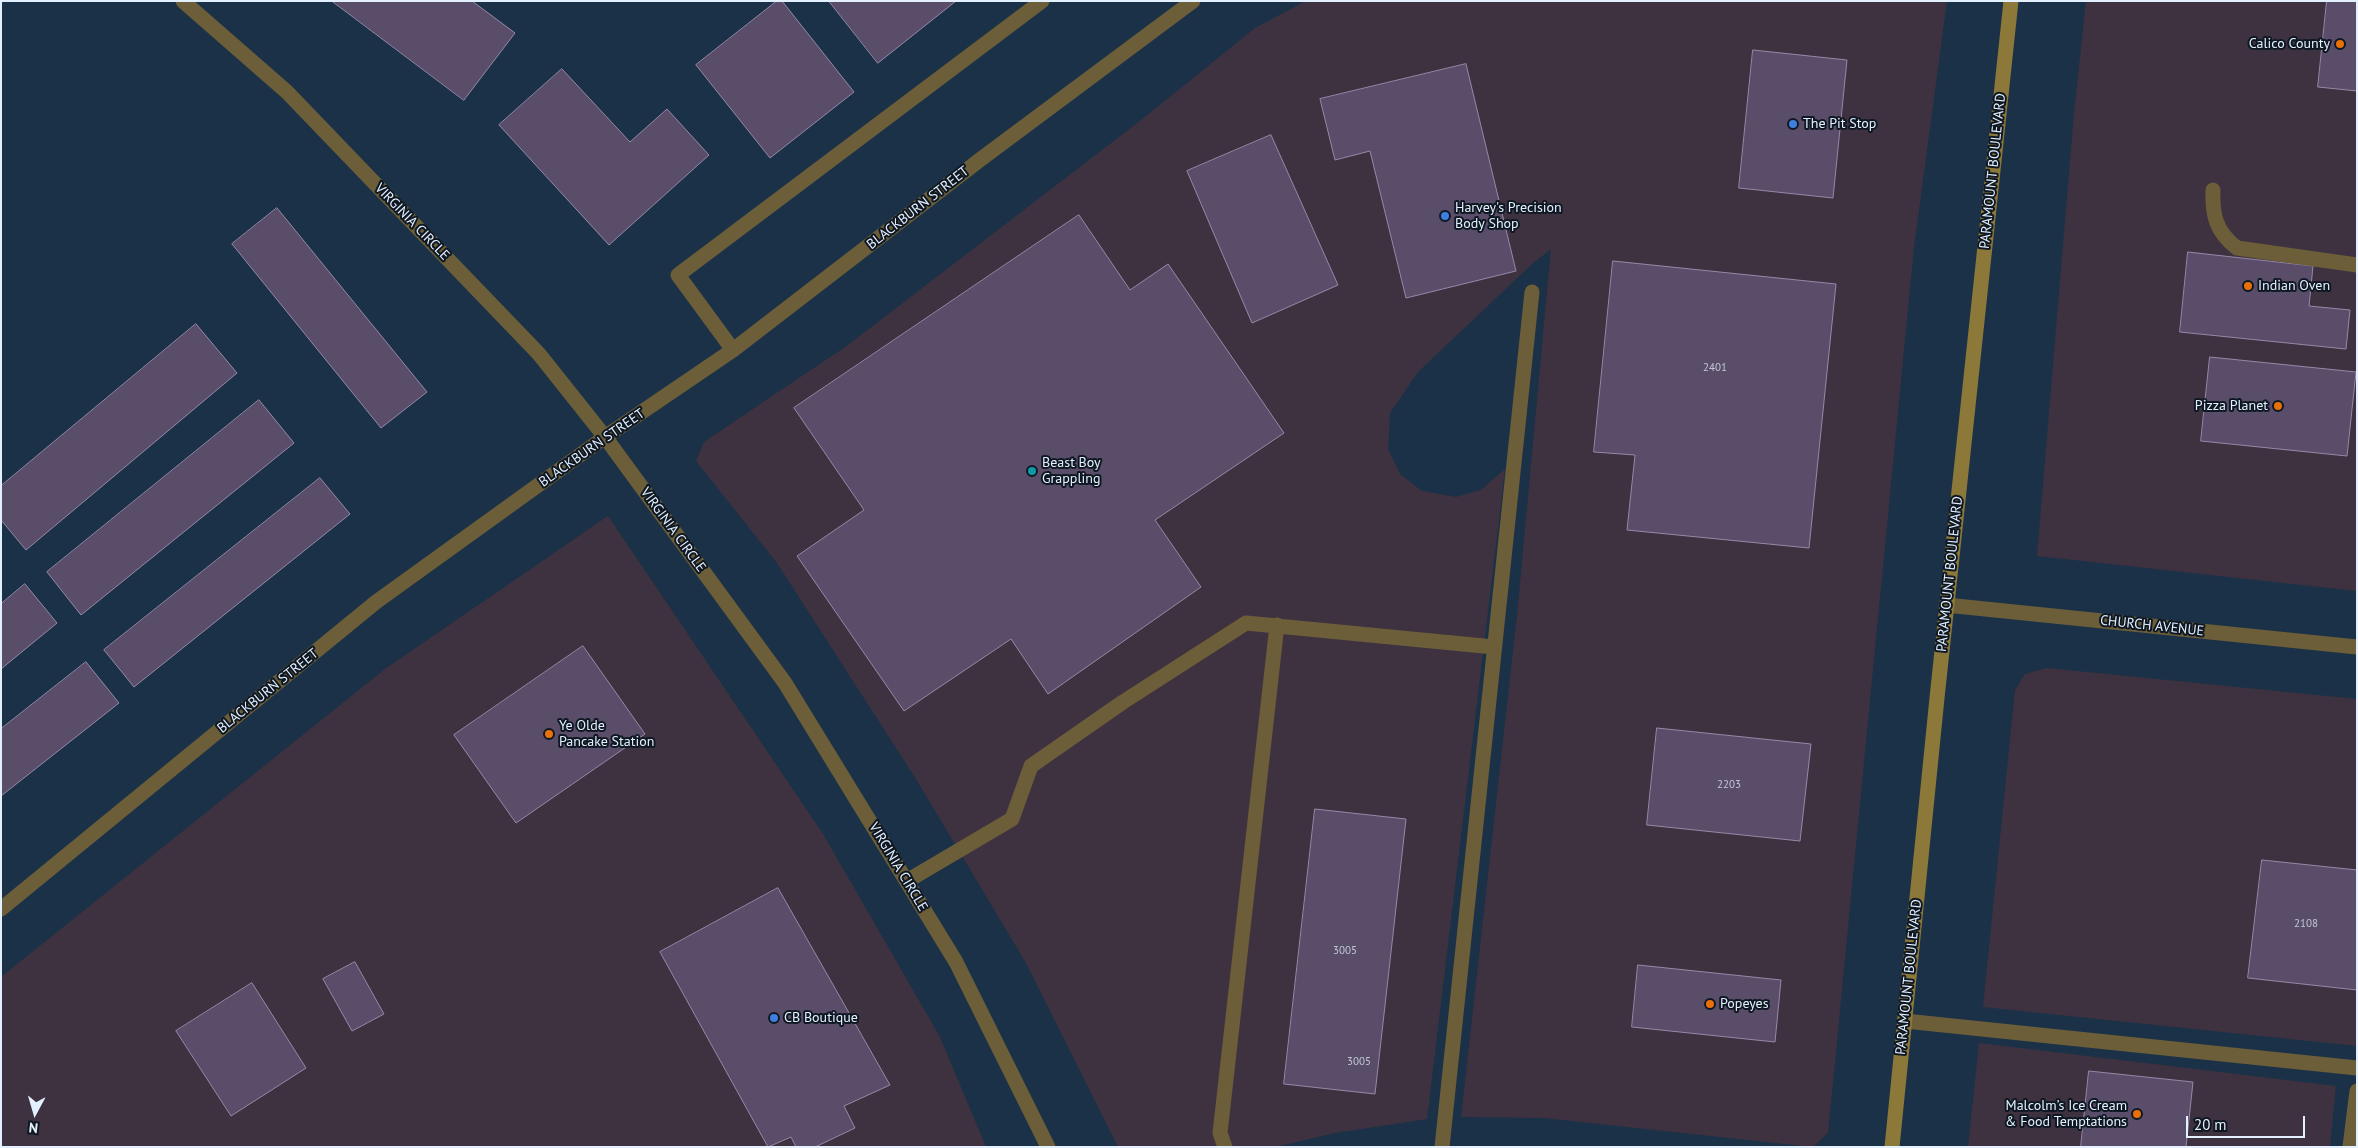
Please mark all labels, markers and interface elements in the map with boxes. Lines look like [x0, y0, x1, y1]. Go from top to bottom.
place label: Calico County [2249, 36, 2330, 52]
marker: Calico County [2334, 38, 2346, 50]
street label: PARAMOUNT BOULEVARD [1976, 92, 2010, 250]
place label: The Pit Stop [1803, 116, 1876, 132]
marker: The Pit Stop [1787, 118, 1799, 130]
street label: BLACKBURN STREET [864, 163, 972, 253]
street label: VIRGINIA CIRCLE [371, 180, 453, 264]
place label: Harvey's Precision Body Shop [1455, 200, 1562, 232]
marker: Harvey's Precision Body Shop [1439, 210, 1451, 222]
place label: Indian Oven [2258, 278, 2330, 294]
marker: Indian Oven [2242, 280, 2254, 292]
house number: 2401 [1703, 361, 1727, 375]
place label: Pizza Planet [2195, 398, 2268, 414]
marker: Pizza Planet [2272, 400, 2284, 412]
street label: BLACKBURN STREET [536, 405, 648, 491]
place label: Beast Boy Grappling [1042, 455, 1101, 488]
marker: Beast Boy Grappling [1026, 465, 1038, 477]
street label: VIRGINIA CIRCLE [637, 484, 709, 576]
street label: PARAMOUNT BOULEVARD [1933, 495, 1967, 653]
street label: CHURCH AVENUE [2099, 612, 2205, 640]
street label: BLACKBURN STREET [214, 645, 322, 737]
place label: Ye Olde Pancake Station [559, 718, 654, 750]
marker: Ye Olde Pancake Station [543, 728, 555, 740]
house number: 2203 [1717, 778, 1741, 792]
street label: VIRGINIA CIRCLE [865, 820, 931, 914]
street label: PARAMOUNT BOULEVARD [1892, 898, 1926, 1056]
house number: 2108 [2294, 917, 2318, 931]
house number: 3005 [1333, 944, 1357, 958]
place label: Popeyes [1720, 996, 1769, 1012]
marker: Popeyes [1704, 998, 1716, 1010]
place label: CB Boutique [784, 1010, 858, 1026]
marker: CB Boutique [768, 1012, 780, 1024]
house number: 3005 [1347, 1055, 1371, 1069]
north arrow [10, 1088, 60, 1138]
place label: Malcolm’s Ice Cream & Food Temptations [2005, 1098, 2127, 1130]
scale bar [2188, 1106, 2307, 1138]
marker: Malcolm’s Ice Cream & Food Temptations [2131, 1108, 2143, 1120]
text: 20 m [2194, 1115, 2227, 1134]
text: N [28, 1118, 39, 1137]

